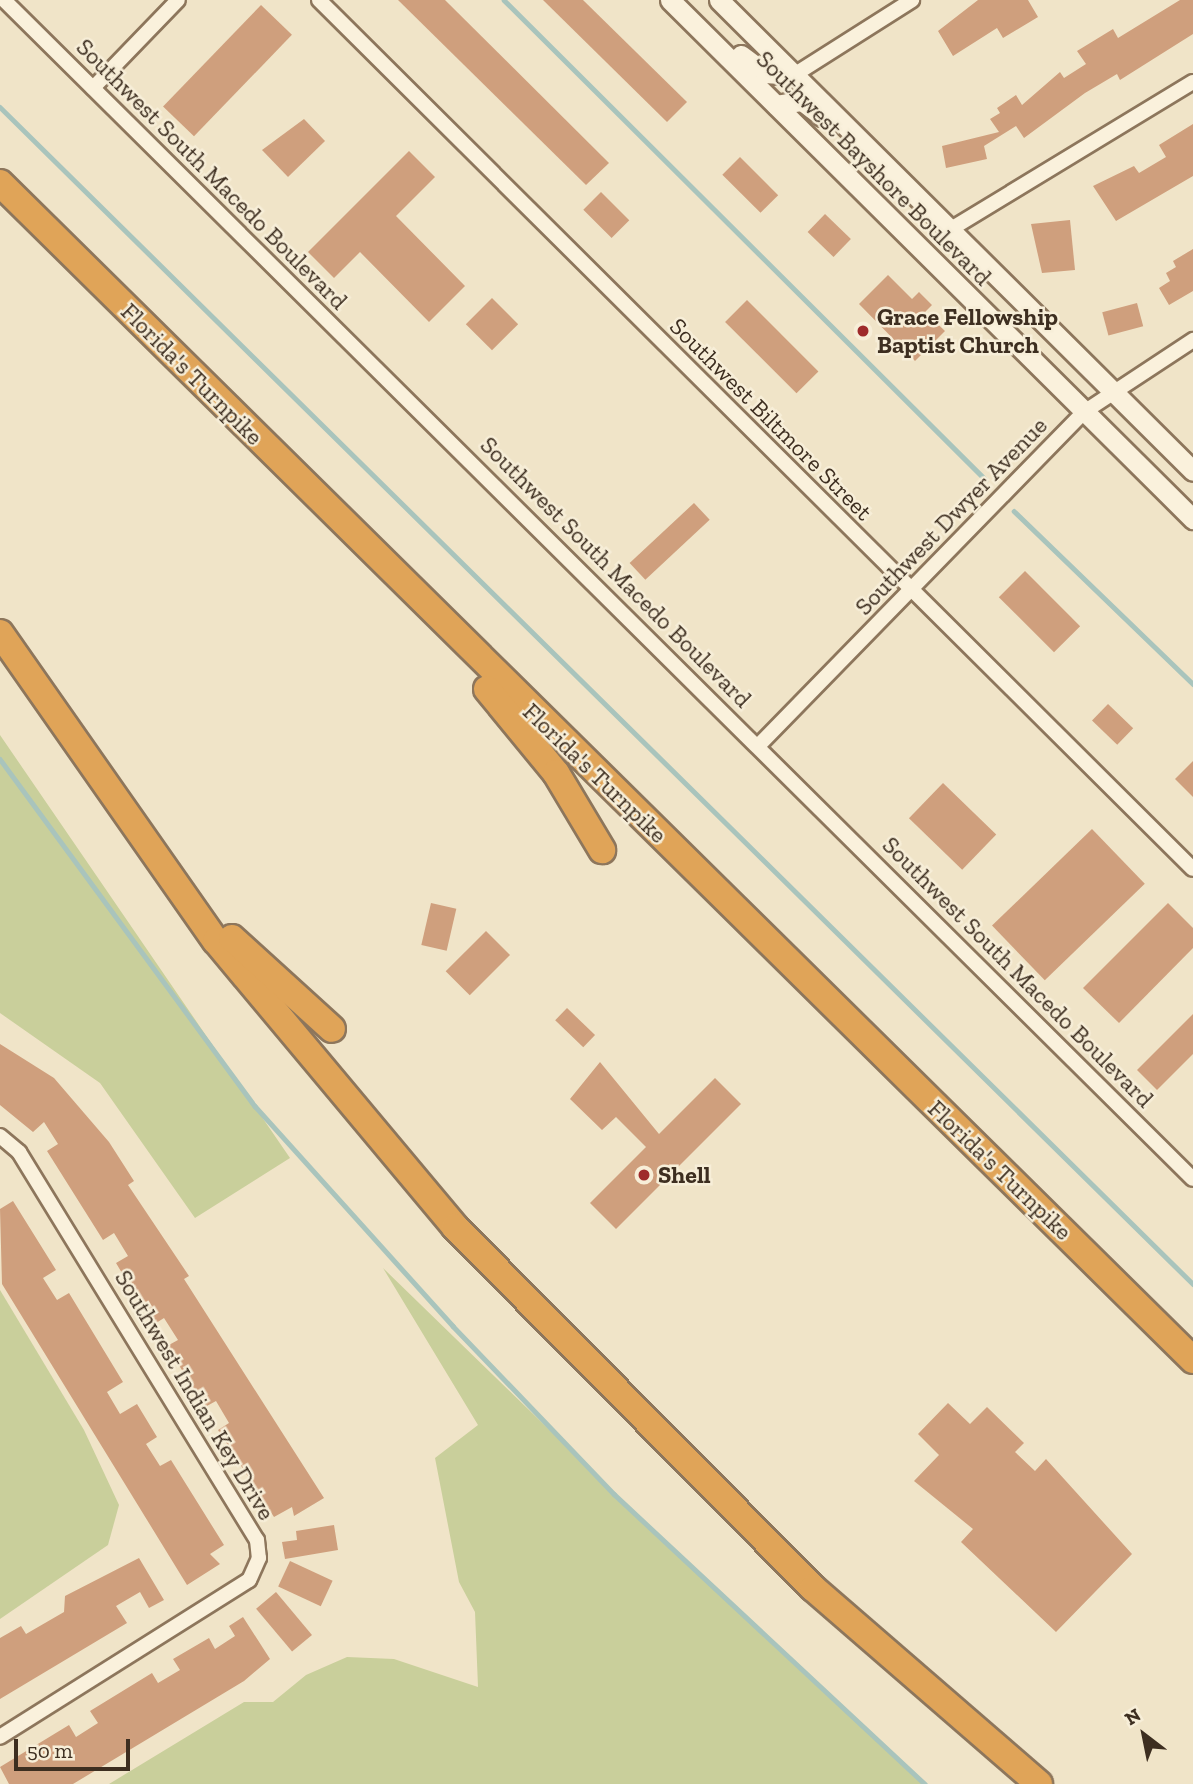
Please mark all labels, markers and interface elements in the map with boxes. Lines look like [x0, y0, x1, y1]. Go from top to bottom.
street label: Southwest South Macedo Boulevard [70, 32, 354, 316]
street label: Southwest Bayshore Boulevard [751, 45, 997, 291]
street label: Florida's Turnpike [115, 297, 269, 451]
place label: Grace Fellowship Baptist Church [877, 303, 1058, 359]
street label: Southwest Biltmore Street [664, 312, 878, 526]
marker: Grace Fellowship Baptist Church [855, 323, 871, 339]
street label: Southwest Dwyer Avenue [849, 411, 1053, 621]
street label: Southwest South Macedo Boulevard [474, 430, 758, 714]
street label: Florida's Turnpike [517, 697, 673, 849]
street label: Southwest South Macedo Boulevard [876, 830, 1160, 1114]
street label: Florida's Turnpike [922, 1094, 1078, 1246]
place label: Shell [658, 1161, 711, 1189]
marker: Shell [636, 1167, 652, 1183]
street label: Southwest Indian Key Drive [109, 1265, 281, 1525]
north arrow [1109, 1700, 1179, 1770]
text: N [1120, 1703, 1145, 1730]
scale bar [18, 1724, 133, 1768]
text: 50 m [27, 1738, 73, 1763]

